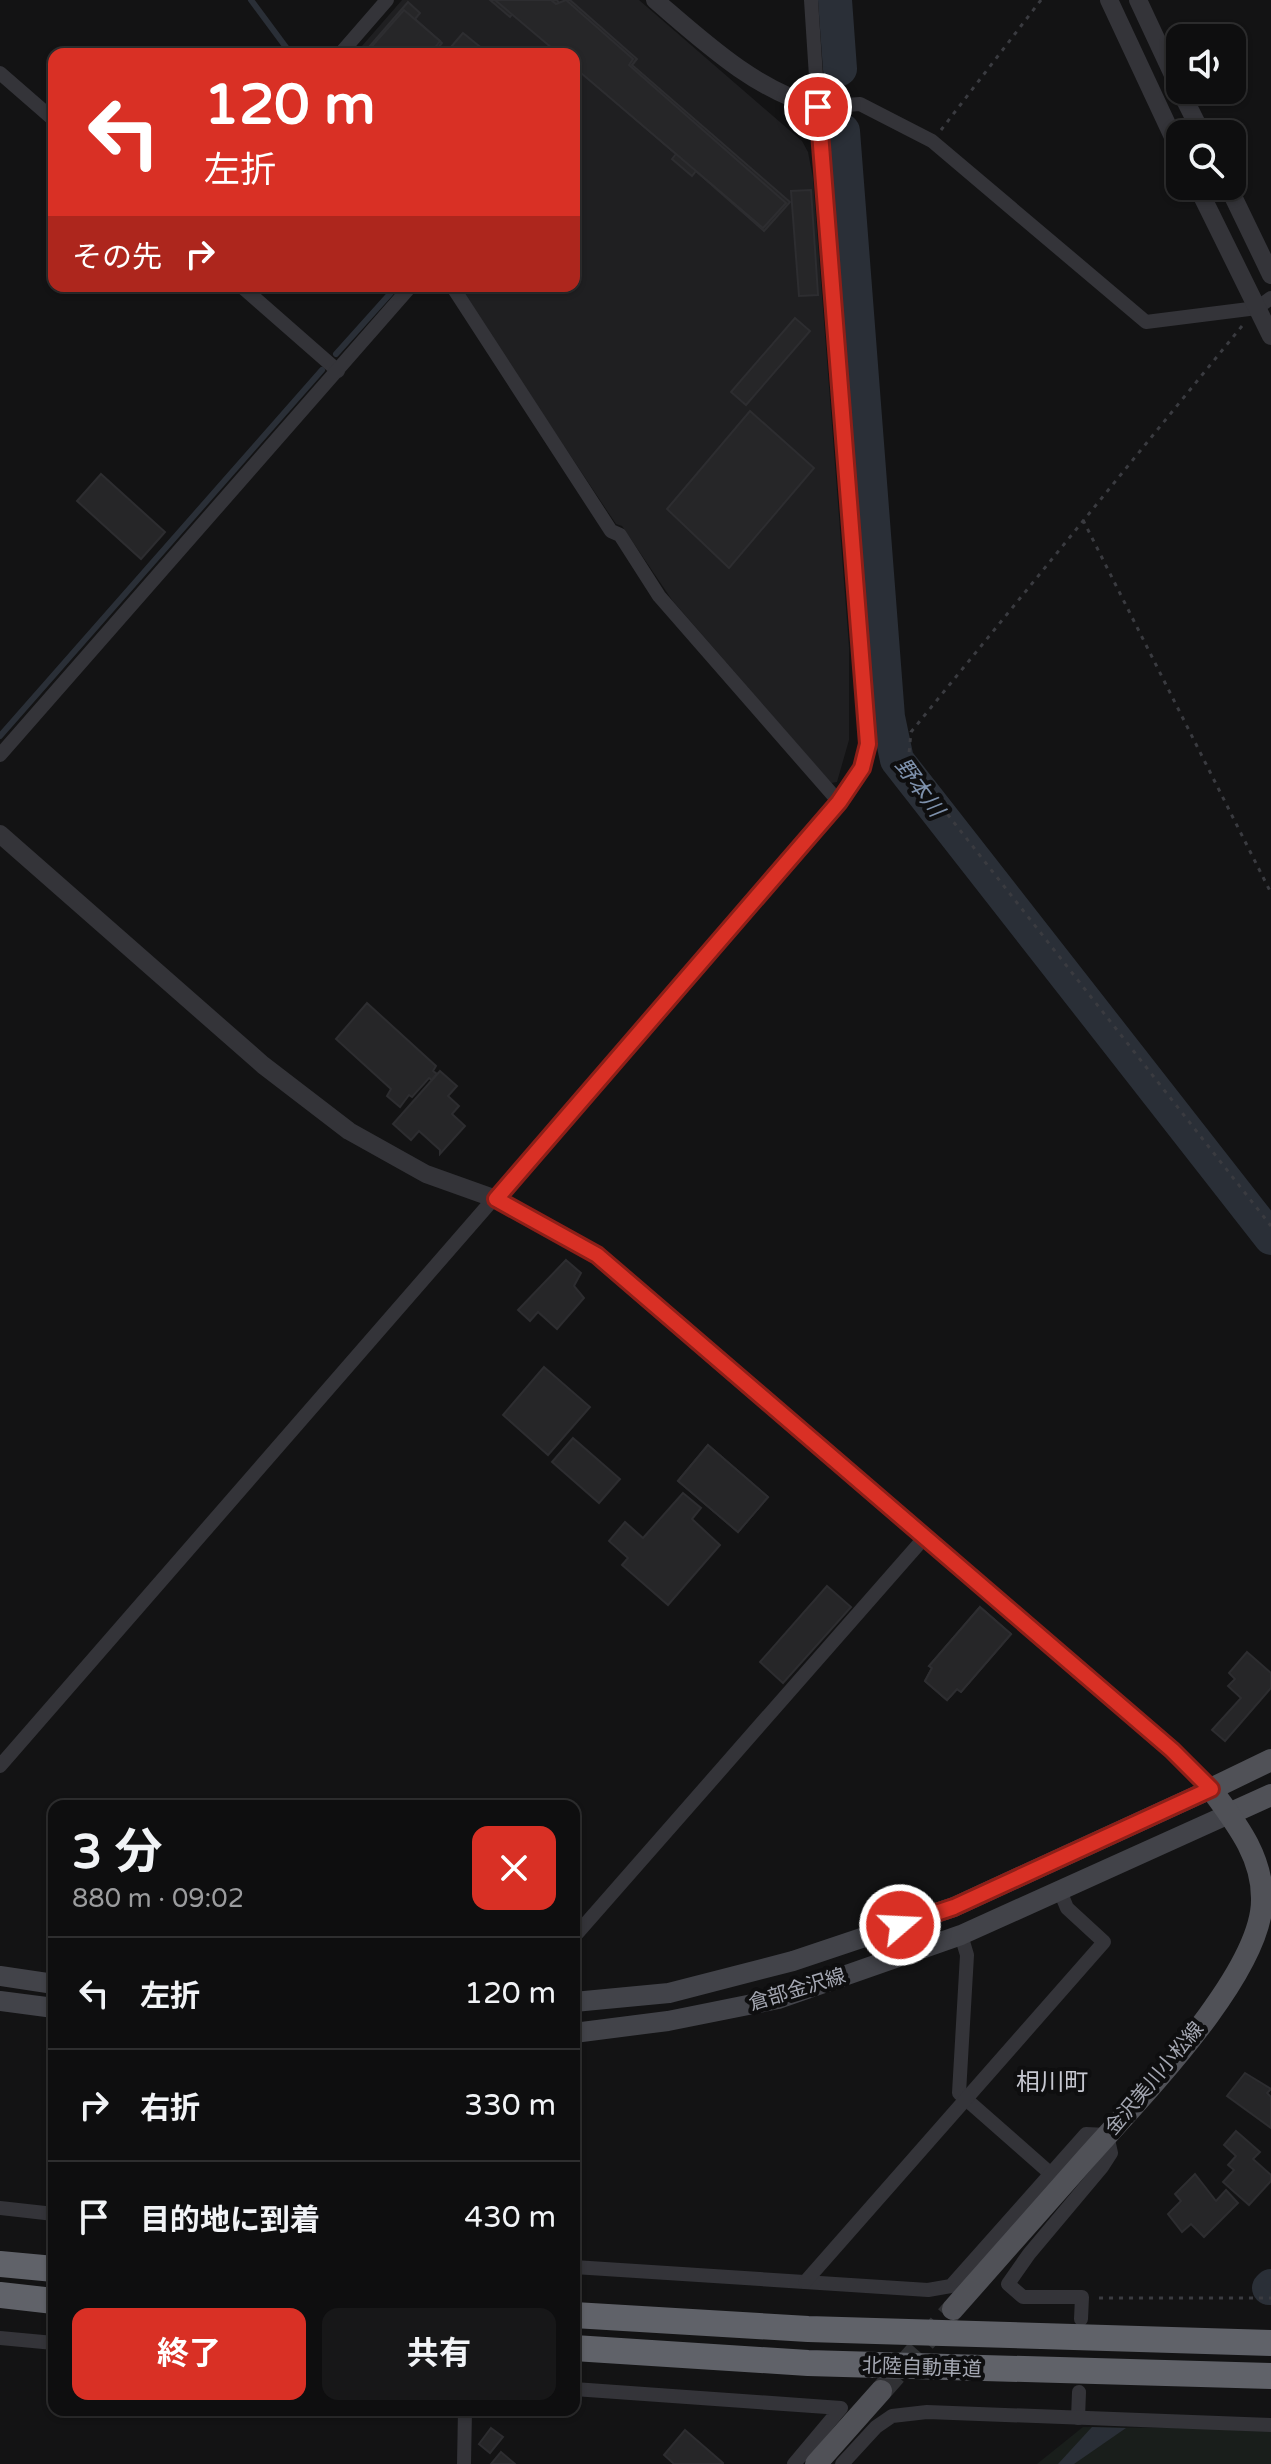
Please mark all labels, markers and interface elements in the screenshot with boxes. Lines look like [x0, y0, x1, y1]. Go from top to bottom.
map controls [1166, 24, 1246, 200]
button: sound [1166, 24, 1246, 104]
text: 120 m [204, 72, 375, 139]
pin [784, 73, 852, 141]
icon: left [72, 80, 176, 184]
icon: arrive [796, 85, 840, 129]
button: search [1166, 120, 1246, 200]
text: 左折 [204, 149, 276, 192]
icon: right [178, 232, 222, 276]
text: その先 [72, 239, 162, 276]
water label: 野本川 [889, 753, 950, 824]
text: 3 分 [72, 1824, 163, 1882]
button: close [472, 1826, 556, 1910]
text: 880 m · 09:02 [72, 1883, 244, 1914]
position arrow [858, 1883, 942, 1967]
street label: 倉部金沢線 [746, 1964, 849, 2016]
icon: left [72, 1971, 116, 2015]
text: 120 m [464, 1975, 556, 2012]
text: 左折 [140, 1978, 200, 2015]
street label: 金沢美川小松線 [1101, 2017, 1209, 2140]
district label: 相川町 [1016, 2068, 1088, 2097]
icon: right [72, 2083, 116, 2127]
text: 330 m [464, 2087, 556, 2124]
text: 右折 [140, 2090, 200, 2127]
icon: arrive [72, 2195, 116, 2239]
text: 430 m [464, 2199, 556, 2236]
text: 目的地に到着 [140, 2202, 320, 2239]
button: 終了 [72, 2308, 306, 2400]
button: 共有 [322, 2308, 556, 2400]
street label: 北陸自動車道 [862, 2354, 982, 2382]

